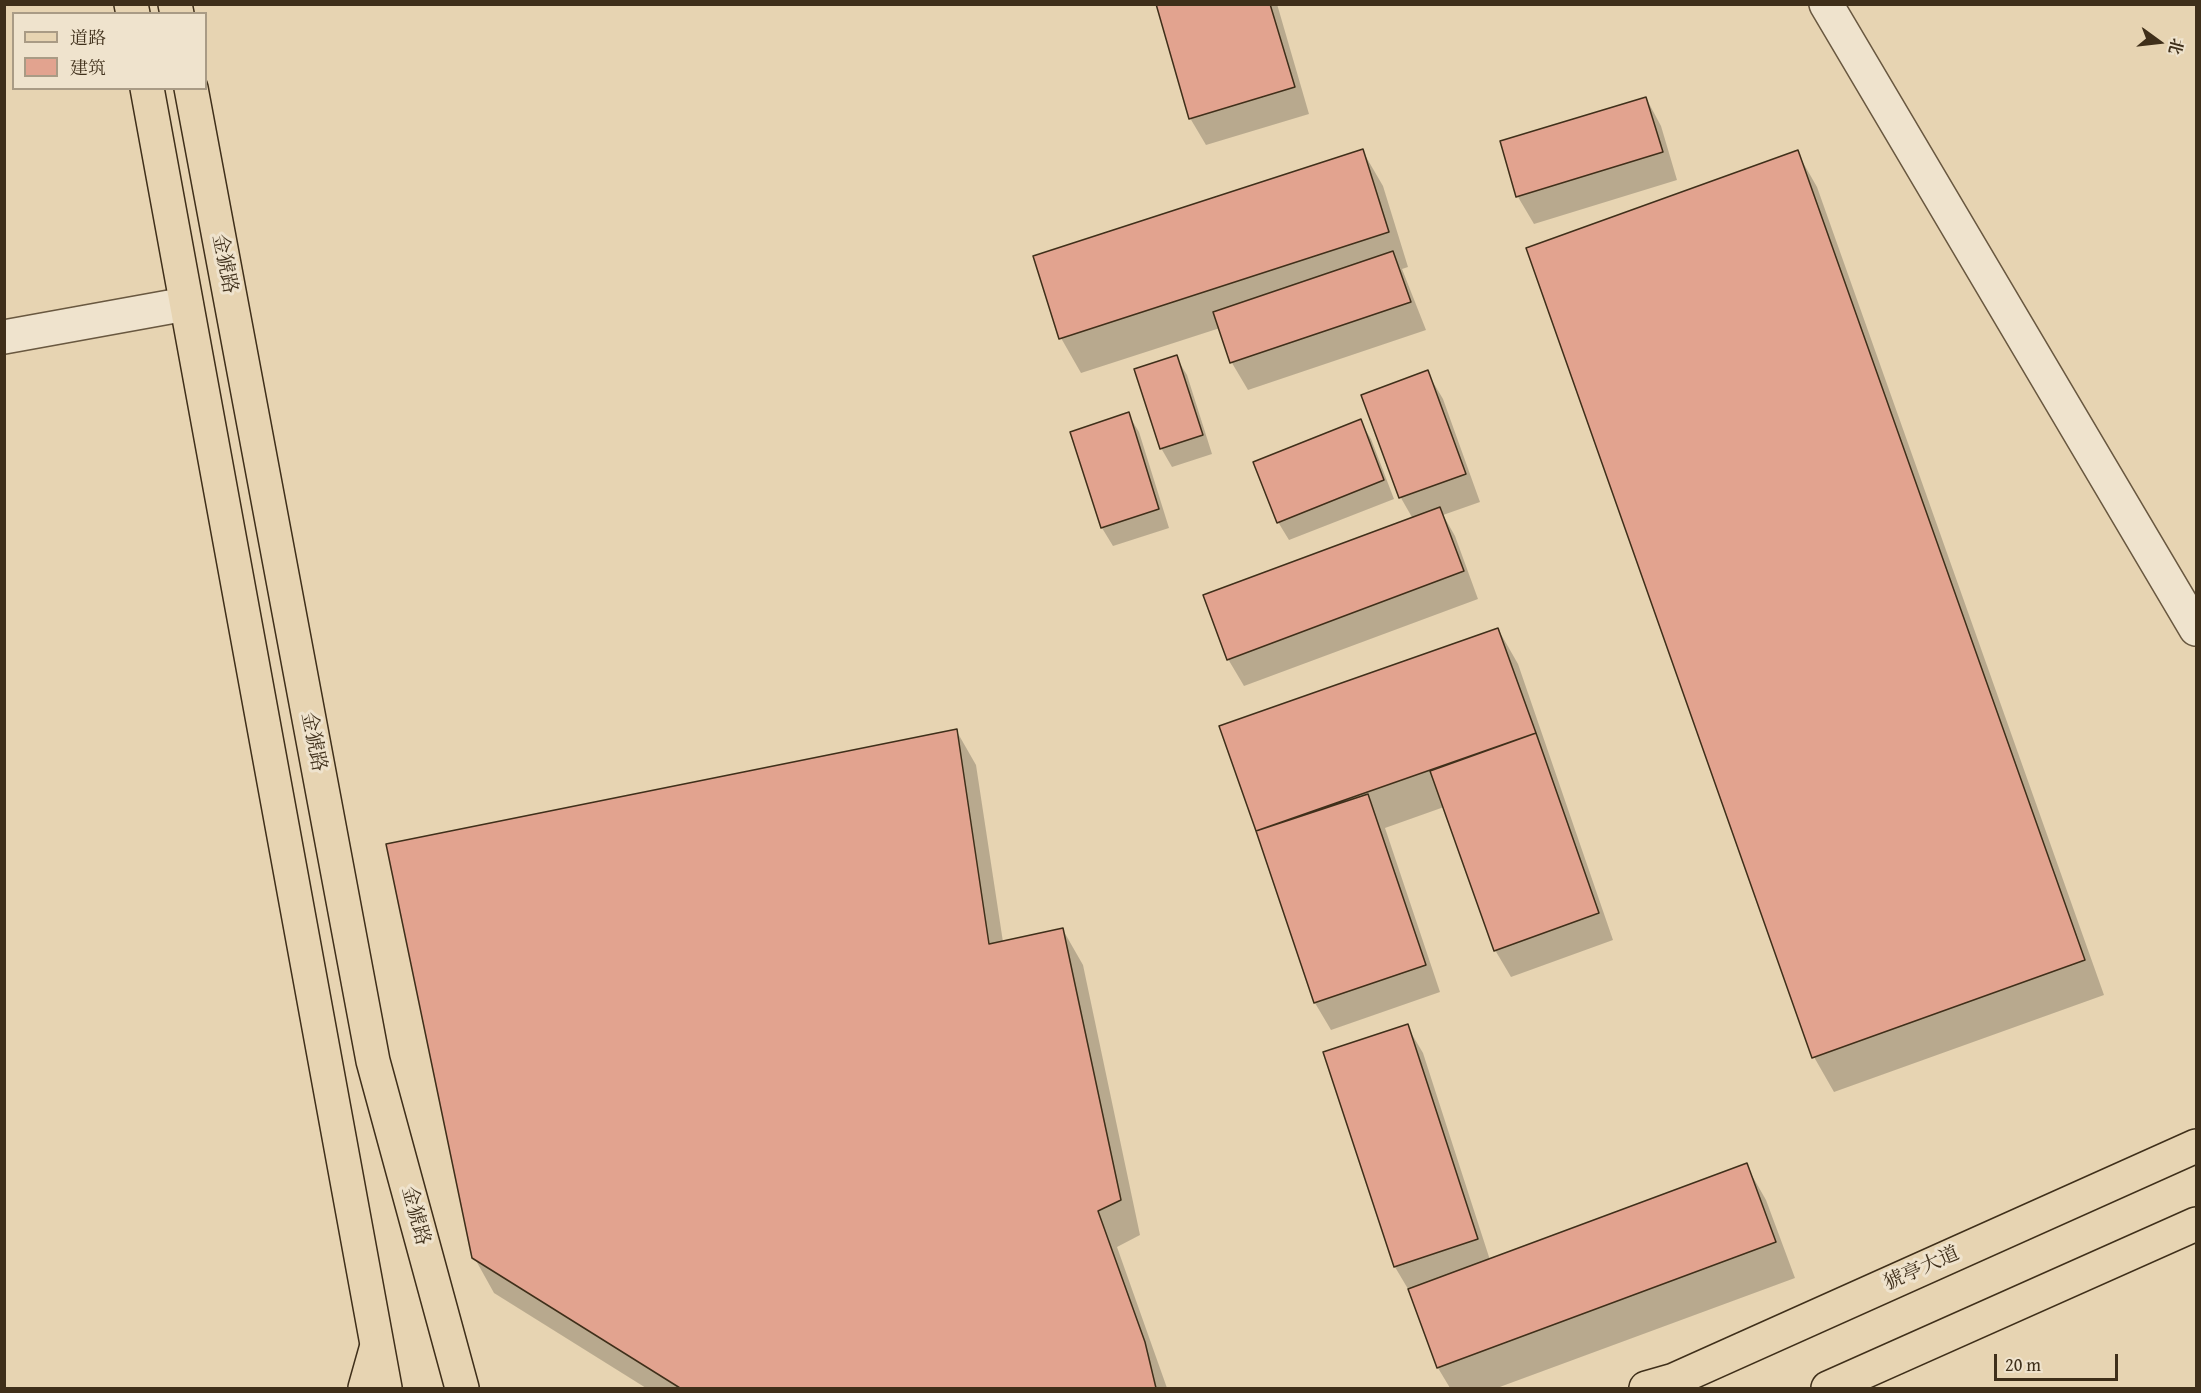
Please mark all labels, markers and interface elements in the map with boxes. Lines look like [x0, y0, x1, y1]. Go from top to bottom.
legend [12, 12, 207, 90]
north arrow [2129, 12, 2189, 72]
text: 道路 [70, 24, 106, 51]
text: 北 [2163, 36, 2190, 57]
text: 建筑 [70, 54, 106, 81]
street label: 金猇路 [206, 232, 242, 296]
street label: 金猇路 [295, 710, 331, 774]
street label: 金猇路 [396, 1184, 434, 1248]
street label: 猇亭大道 [1881, 1242, 1963, 1296]
scale bar [1997, 1342, 2122, 1380]
text: 20 m [2005, 1351, 2041, 1378]

